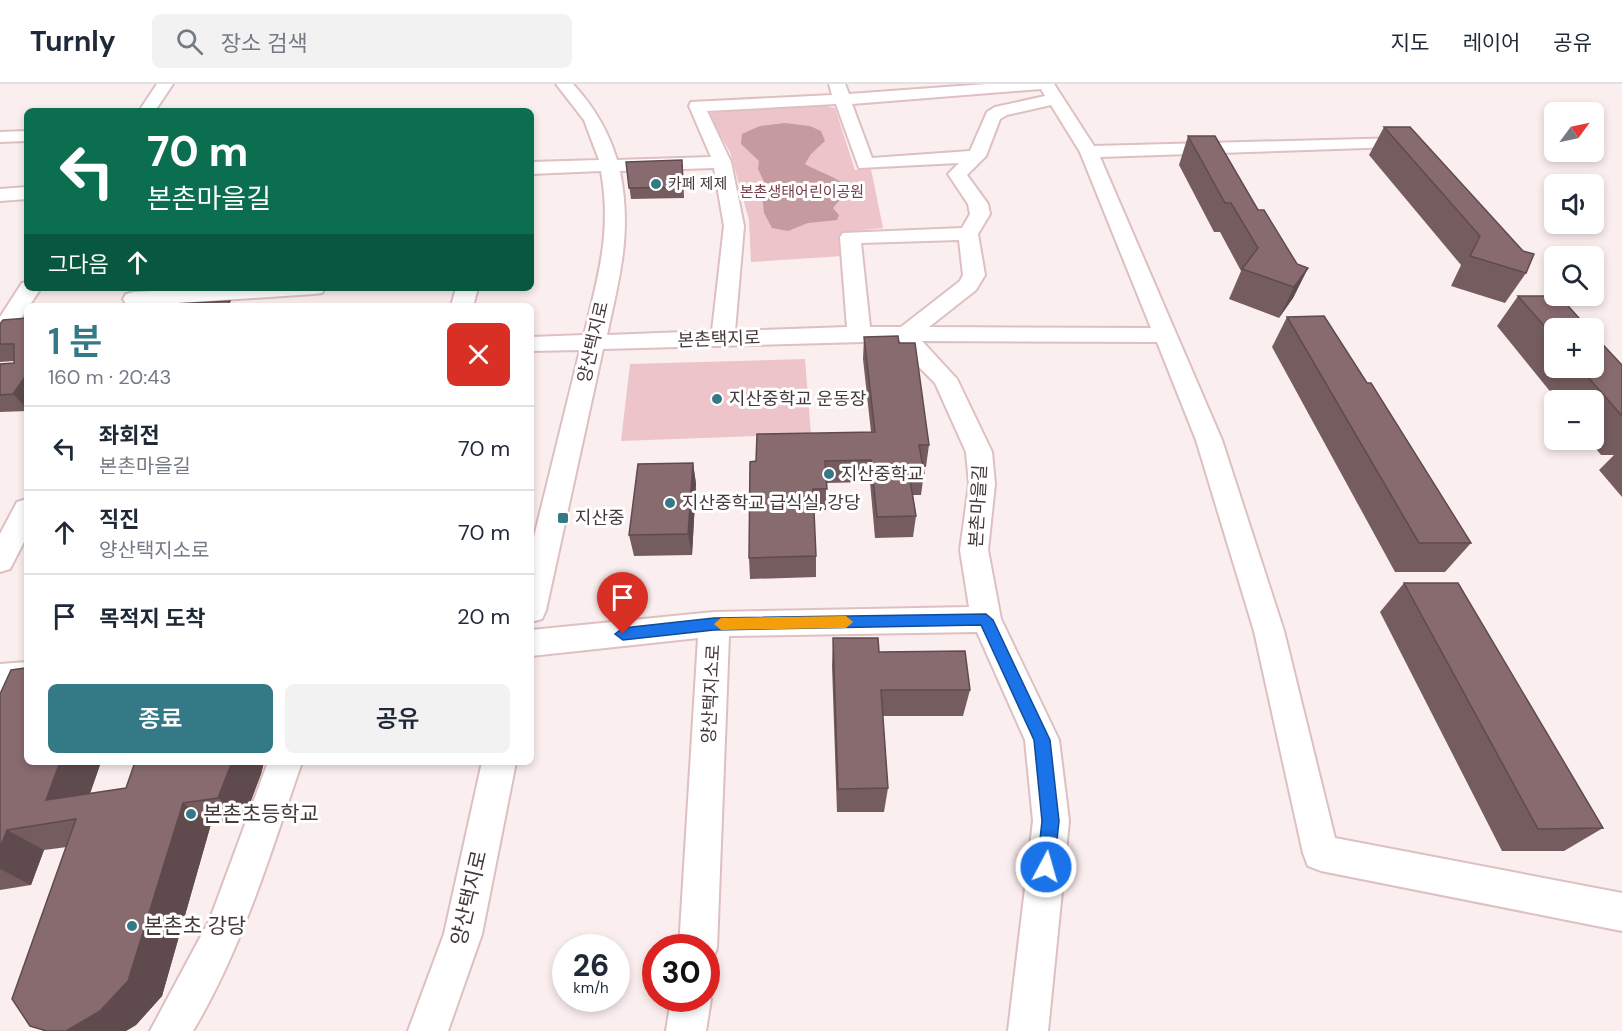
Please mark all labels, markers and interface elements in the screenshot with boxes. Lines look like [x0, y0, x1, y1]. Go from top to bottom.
search box [152, 14, 572, 68]
text: Turnly [30, 23, 116, 60]
icon: search [173, 25, 206, 58]
text: 장소 검색 [221, 29, 308, 58]
text: 지도 [1391, 29, 1429, 57]
text: 레이어 [1462, 29, 1520, 57]
text: 공유 [1553, 29, 1592, 57]
north arrow [1544, 102, 1604, 162]
map controls [1544, 102, 1604, 450]
text: 70 m [147, 124, 248, 179]
icon: left [48, 132, 126, 210]
place label: 카페 제제 [668, 174, 727, 194]
button: sound [1544, 174, 1604, 234]
marker: 카페 제제 [649, 177, 663, 191]
text: 본촌마을길 [147, 181, 271, 216]
park label: 본촌생태어린이공원 [740, 182, 864, 202]
icon: ahead [121, 246, 154, 279]
button: search [1544, 246, 1604, 306]
text: 그다음 [48, 250, 109, 279]
street label: 양산택지로 [572, 299, 614, 385]
text: 1 분 [48, 318, 102, 365]
button: + [1544, 318, 1604, 378]
button: close [447, 323, 510, 386]
street label: 본촌택지로 [677, 326, 761, 352]
text: 160 m · 20:43 [48, 364, 171, 390]
place label: 지산중학교 운동장 [729, 387, 866, 411]
button: − [1544, 390, 1604, 450]
marker: 지산중학교 운동장 [710, 392, 724, 406]
text: 좌회전 [99, 421, 160, 450]
icon: left [48, 432, 81, 465]
text: 70 m [458, 434, 510, 463]
text: 본촌마을길 [99, 453, 191, 479]
place label: 지산중학교 [841, 462, 924, 486]
street label: 본촌마을길 [964, 464, 992, 548]
marker: 지산중학교 [822, 467, 836, 481]
place label: 지산중학교 급식실, 강당 [682, 491, 860, 515]
marker: 지산중학교 급식실, 강당 [663, 496, 677, 510]
text: 직진 [99, 505, 139, 534]
place label: 지산중 [575, 506, 625, 530]
marker: 지산중 [556, 511, 570, 525]
icon: ahead [48, 516, 81, 549]
text: 70 m [458, 518, 510, 547]
text: 양산택지소로 [99, 537, 209, 563]
pin [597, 572, 648, 634]
icon: arrive [606, 581, 639, 614]
icon: arrive [48, 600, 81, 633]
text: 20 m [457, 602, 510, 631]
text: 목적지 도착 [99, 604, 205, 633]
street label: 양산택지소로 [696, 644, 726, 744]
button: 종료 [48, 684, 273, 753]
button: 공유 [285, 684, 510, 753]
place label: 본촌초등학교 [203, 800, 319, 828]
marker: 본촌초등학교 [184, 807, 198, 821]
position arrow [1014, 835, 1078, 899]
street label: 양산택지로 [444, 848, 494, 948]
place label: 본촌초 강당 [144, 912, 246, 940]
marker: 본촌초 강당 [125, 919, 139, 933]
speed limit sign: 30 [642, 934, 720, 1012]
text: 26 [573, 946, 609, 985]
text: km/h [573, 978, 609, 998]

